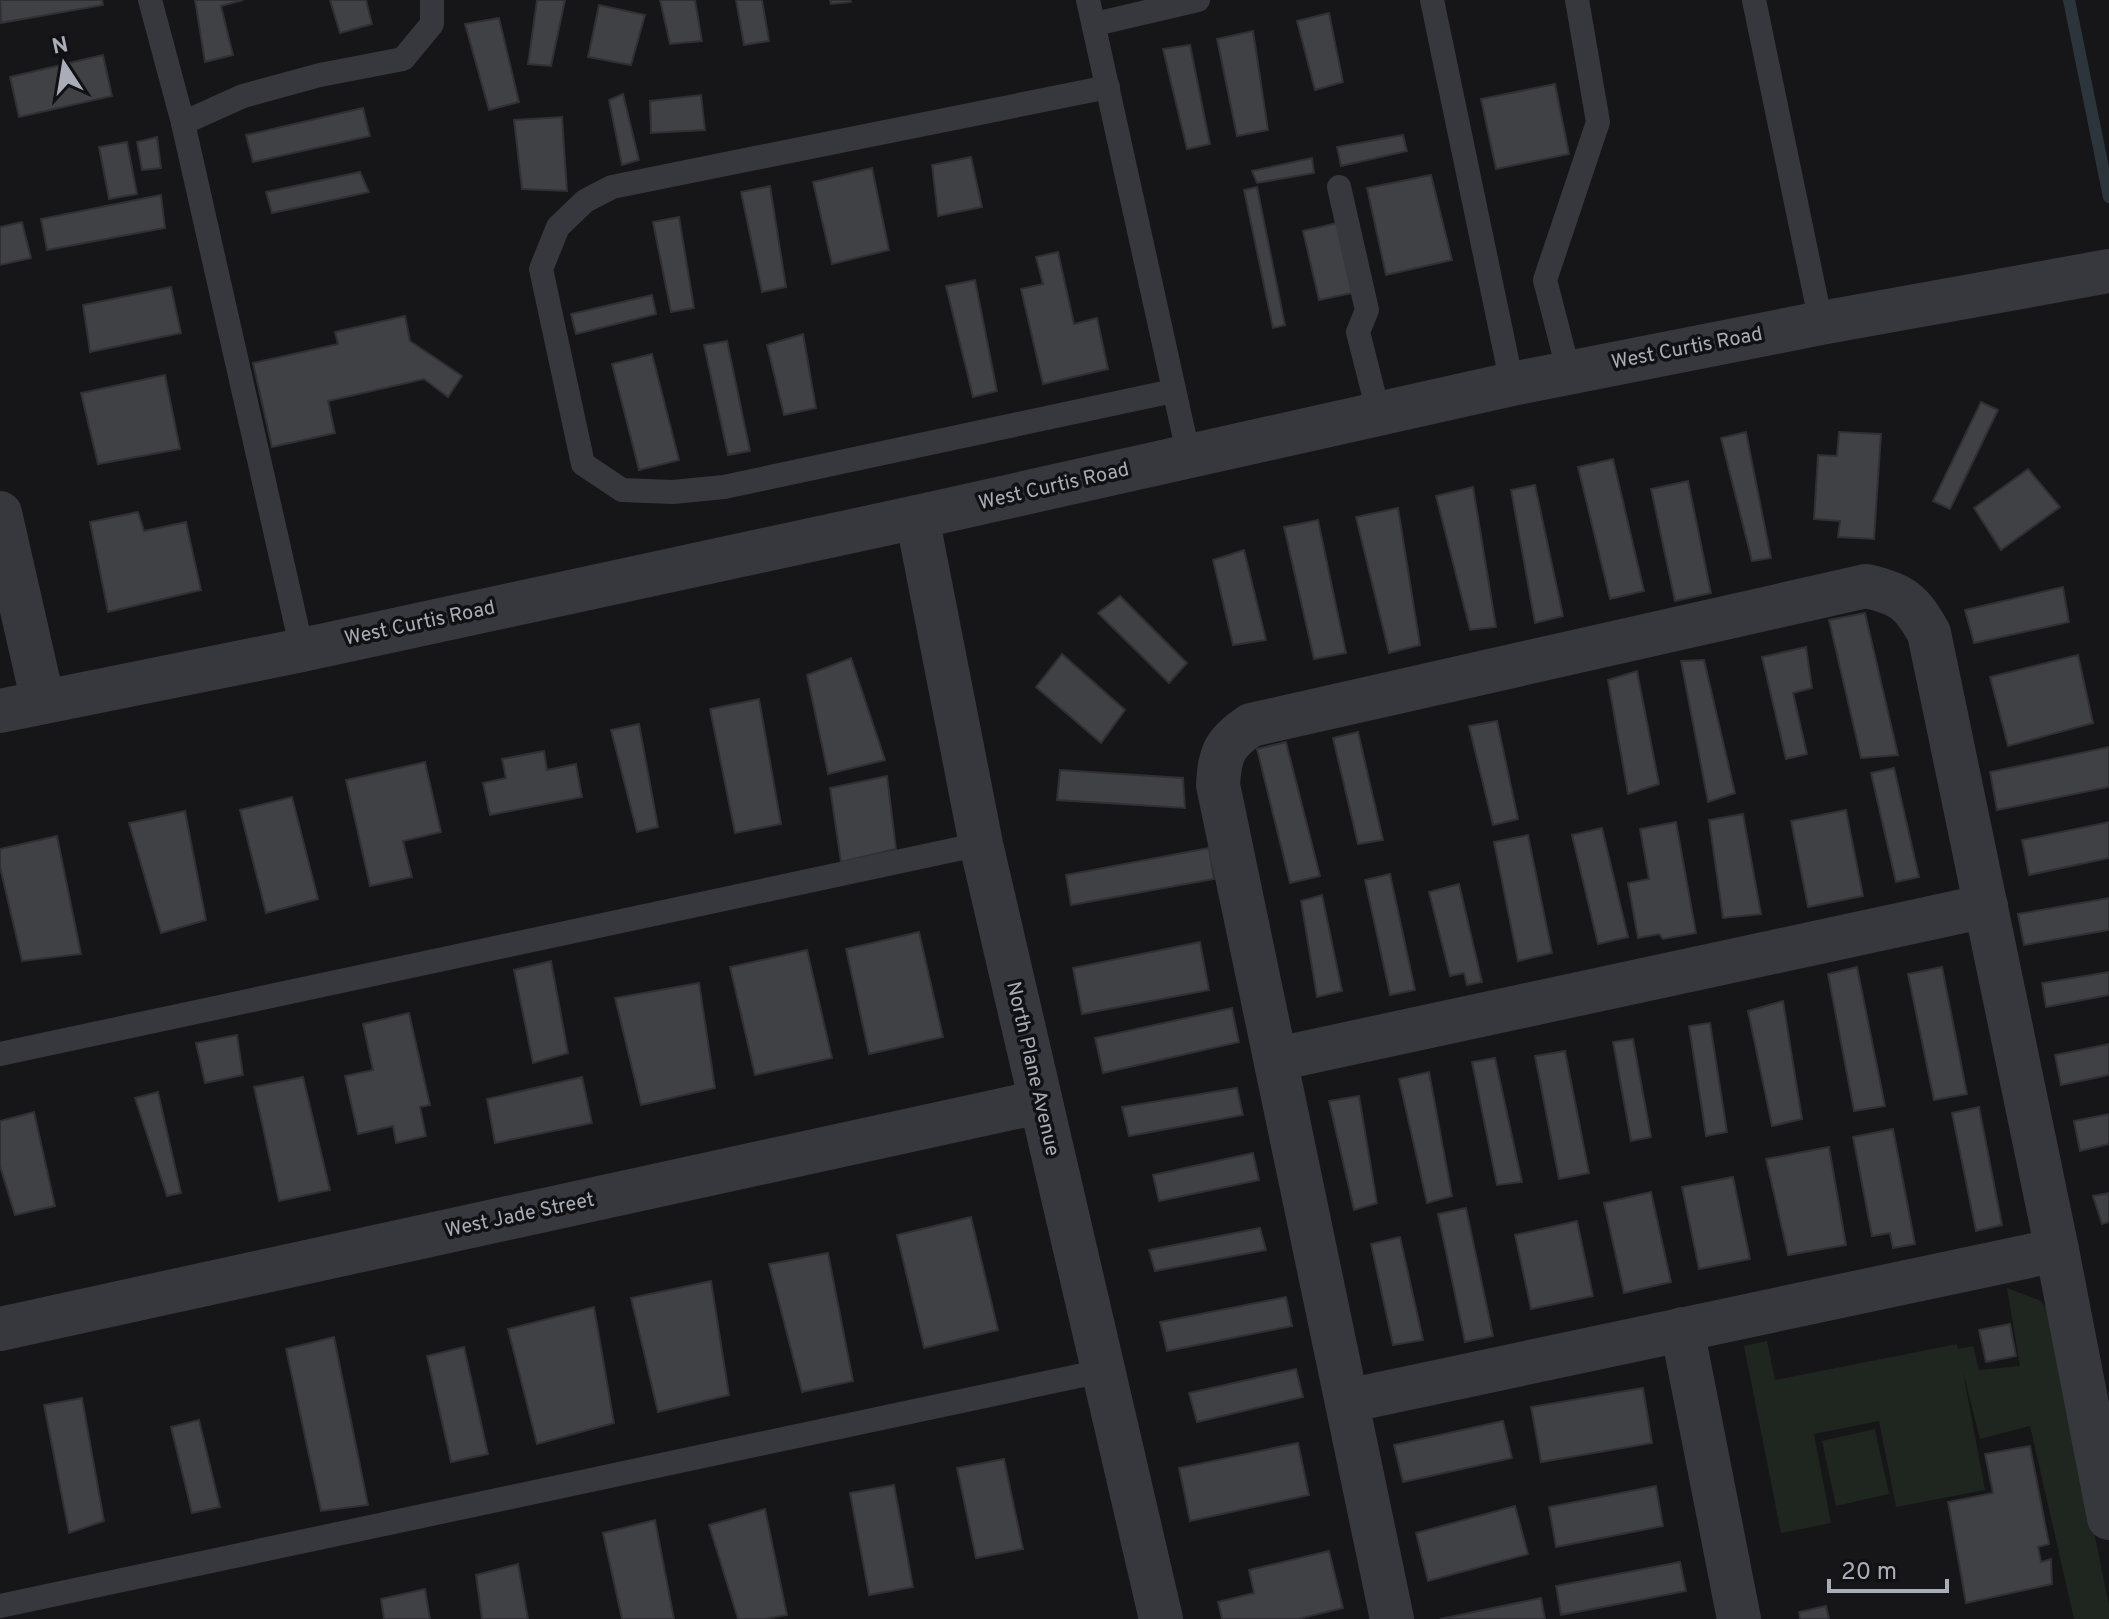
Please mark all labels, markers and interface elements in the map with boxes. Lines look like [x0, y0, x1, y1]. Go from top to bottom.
north arrow [24, 24, 104, 104]
text: N [50, 32, 71, 62]
street label: West Curtis Road [1609, 322, 1765, 376]
street label: West Curtis Road [976, 457, 1132, 517]
street label: West Curtis Road [342, 595, 498, 653]
street label: North Plane Avenue [999, 979, 1065, 1159]
street label: West Jade Street [443, 1187, 597, 1245]
scale bar [1829, 1543, 1947, 1593]
text: 20 m [1841, 1558, 1897, 1588]

